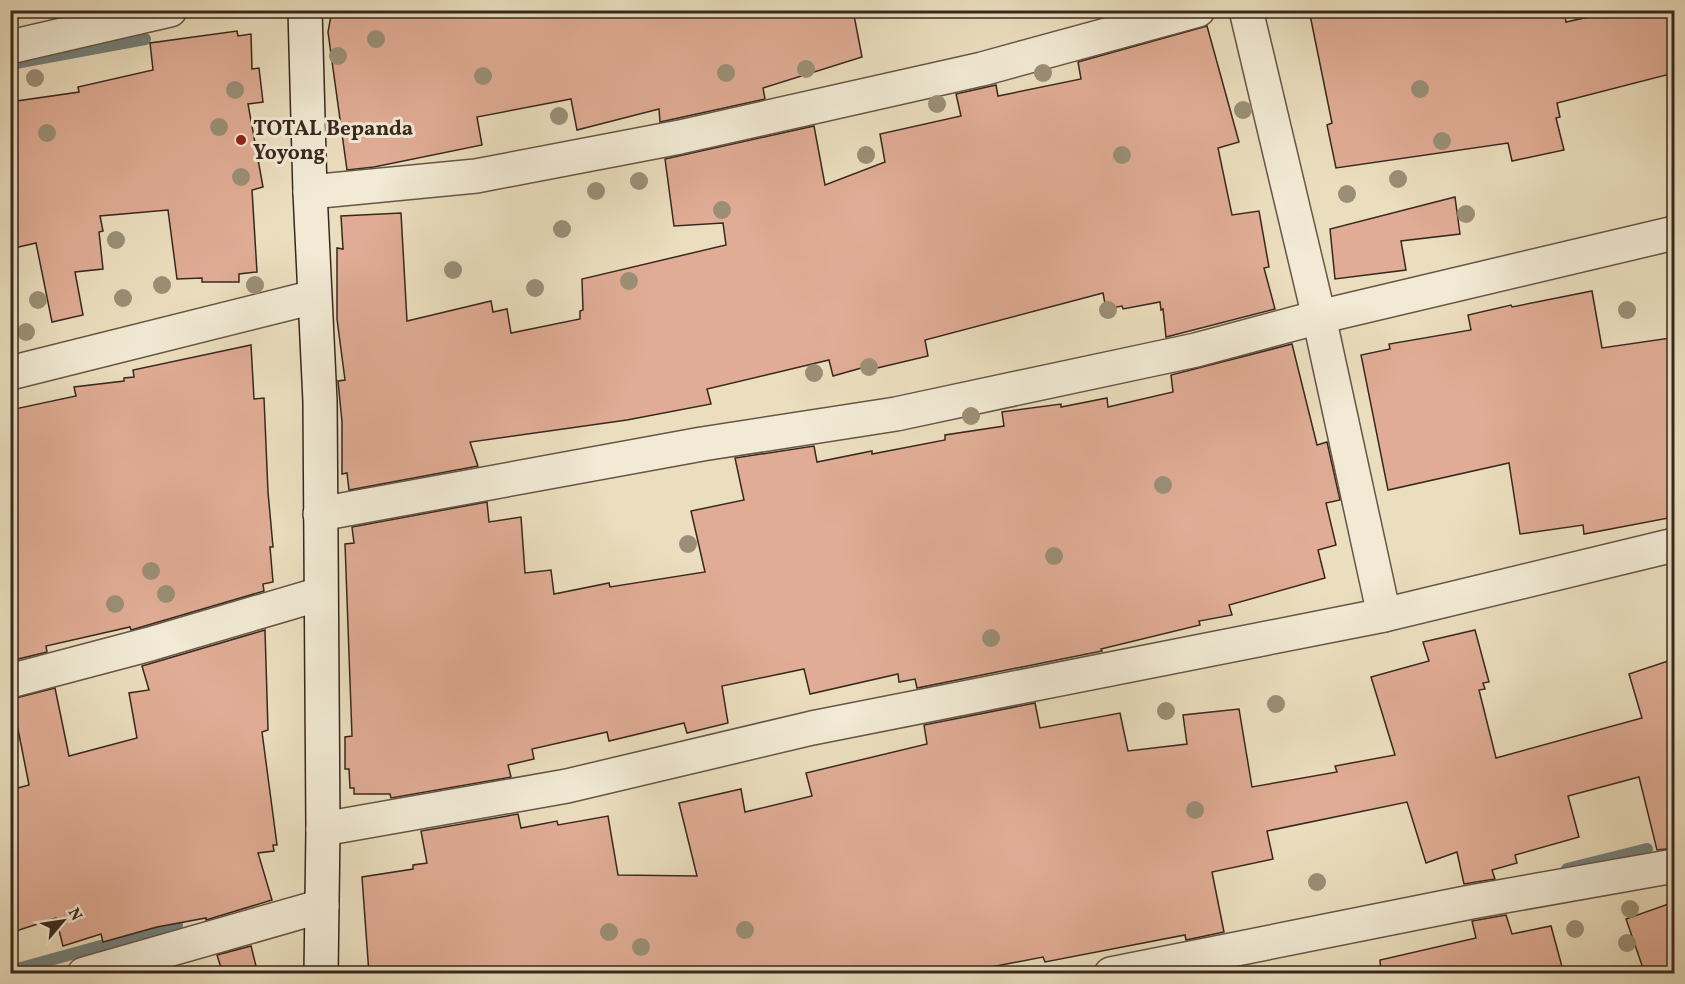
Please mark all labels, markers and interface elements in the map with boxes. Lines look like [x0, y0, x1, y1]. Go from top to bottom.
place label: TOTAL Bepanda Yoyong [253, 115, 413, 168]
marker: TOTAL Bepanda Yoyong [234, 133, 248, 147]
north arrow [33, 891, 93, 951]
text: N [62, 904, 87, 925]

